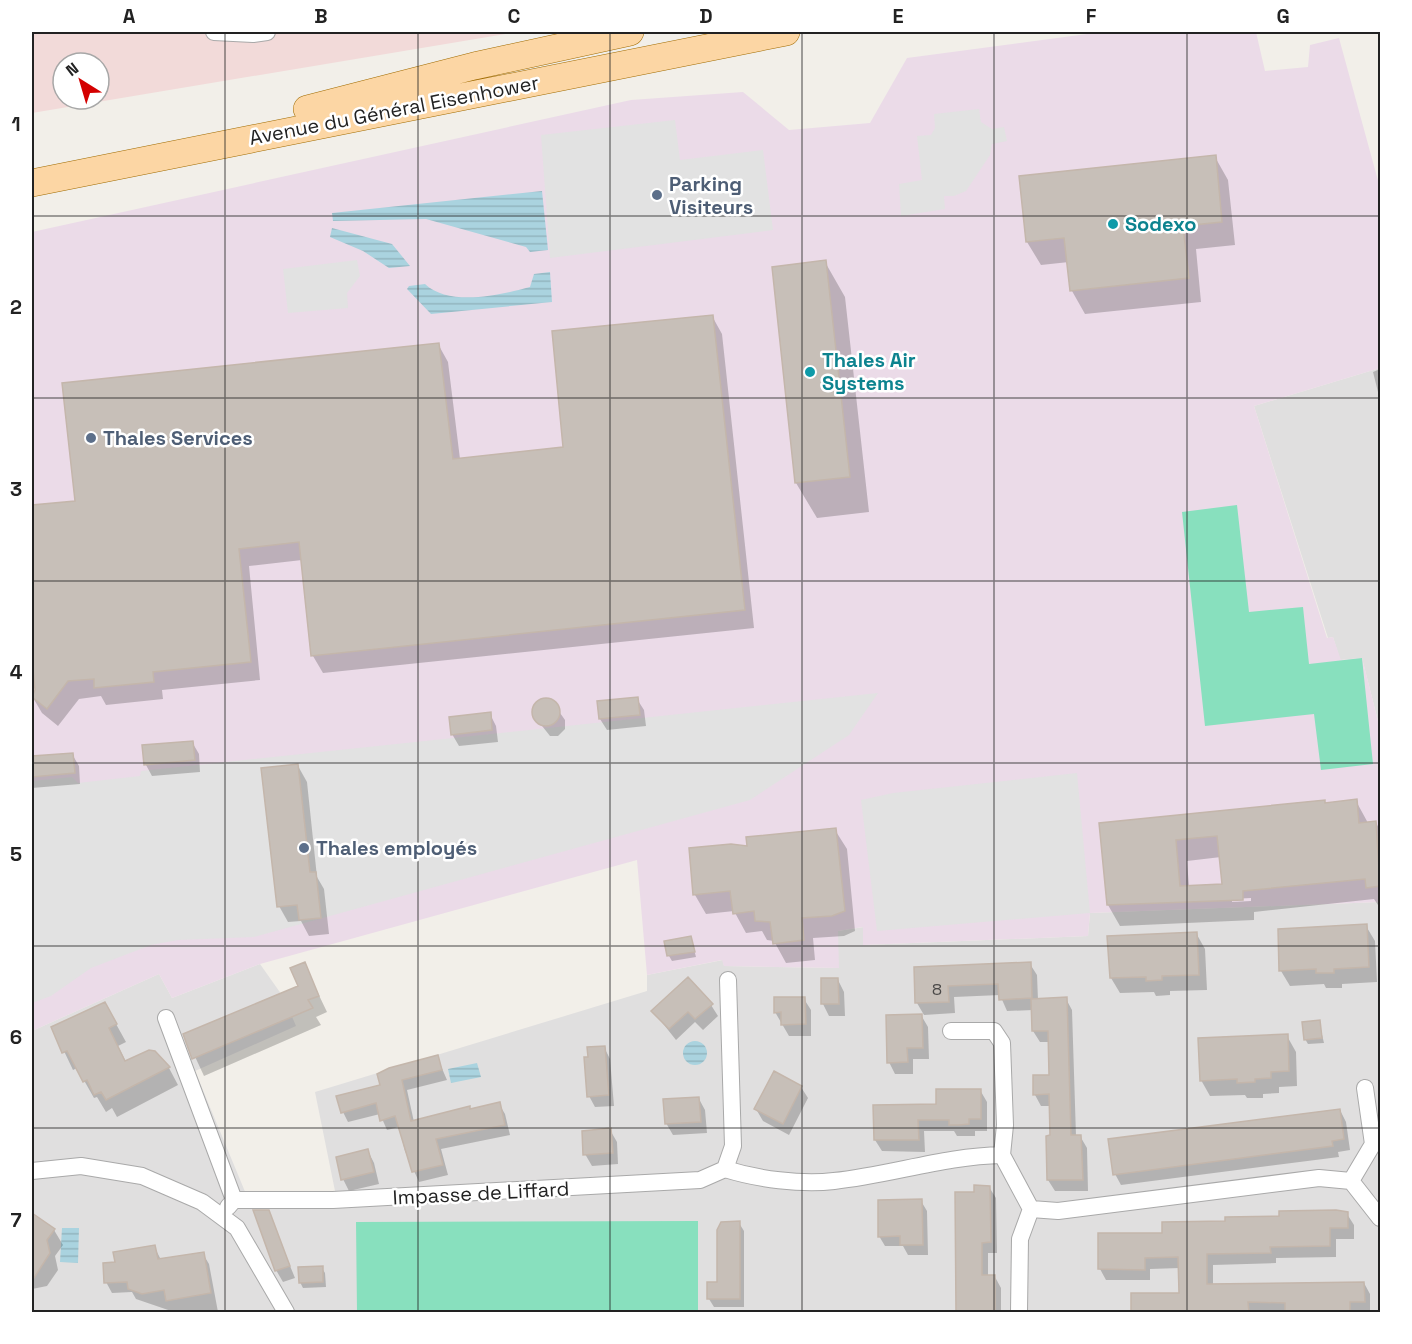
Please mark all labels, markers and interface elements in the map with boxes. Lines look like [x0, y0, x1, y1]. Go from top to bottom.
text: A [123, 3, 136, 29]
text: B [314, 3, 328, 29]
text: C [508, 3, 521, 29]
text: D [699, 3, 713, 29]
text: E [892, 3, 904, 29]
text: F [1086, 3, 1097, 29]
text: G [1276, 3, 1290, 29]
north arrow [51, 51, 111, 111]
text: N [62, 58, 83, 81]
street label: Avenue du Général Eisenhower [247, 69, 541, 151]
text: 1 [11, 111, 21, 137]
place label: Parking Visiteurs [669, 171, 753, 220]
marker: Parking Visiteurs [650, 188, 664, 202]
place label: Sodexo [1125, 211, 1196, 237]
marker: Sodexo [1106, 217, 1120, 231]
text: 2 [10, 294, 22, 320]
place label: Thales Air Systems [822, 347, 916, 396]
marker: Thales Air Systems [803, 365, 817, 379]
place label: Thales Services [103, 425, 253, 451]
marker: Thales Services [84, 431, 98, 445]
text: 3 [10, 476, 22, 502]
text: 4 [10, 659, 23, 685]
place label: Thales employés [316, 835, 477, 861]
text: 5 [10, 841, 22, 867]
marker: Thales employés [297, 841, 311, 855]
house number: 8 [932, 979, 942, 1000]
text: 6 [10, 1024, 22, 1050]
street label: Impasse de Liffard [392, 1175, 570, 1211]
text: 7 [10, 1207, 22, 1233]

